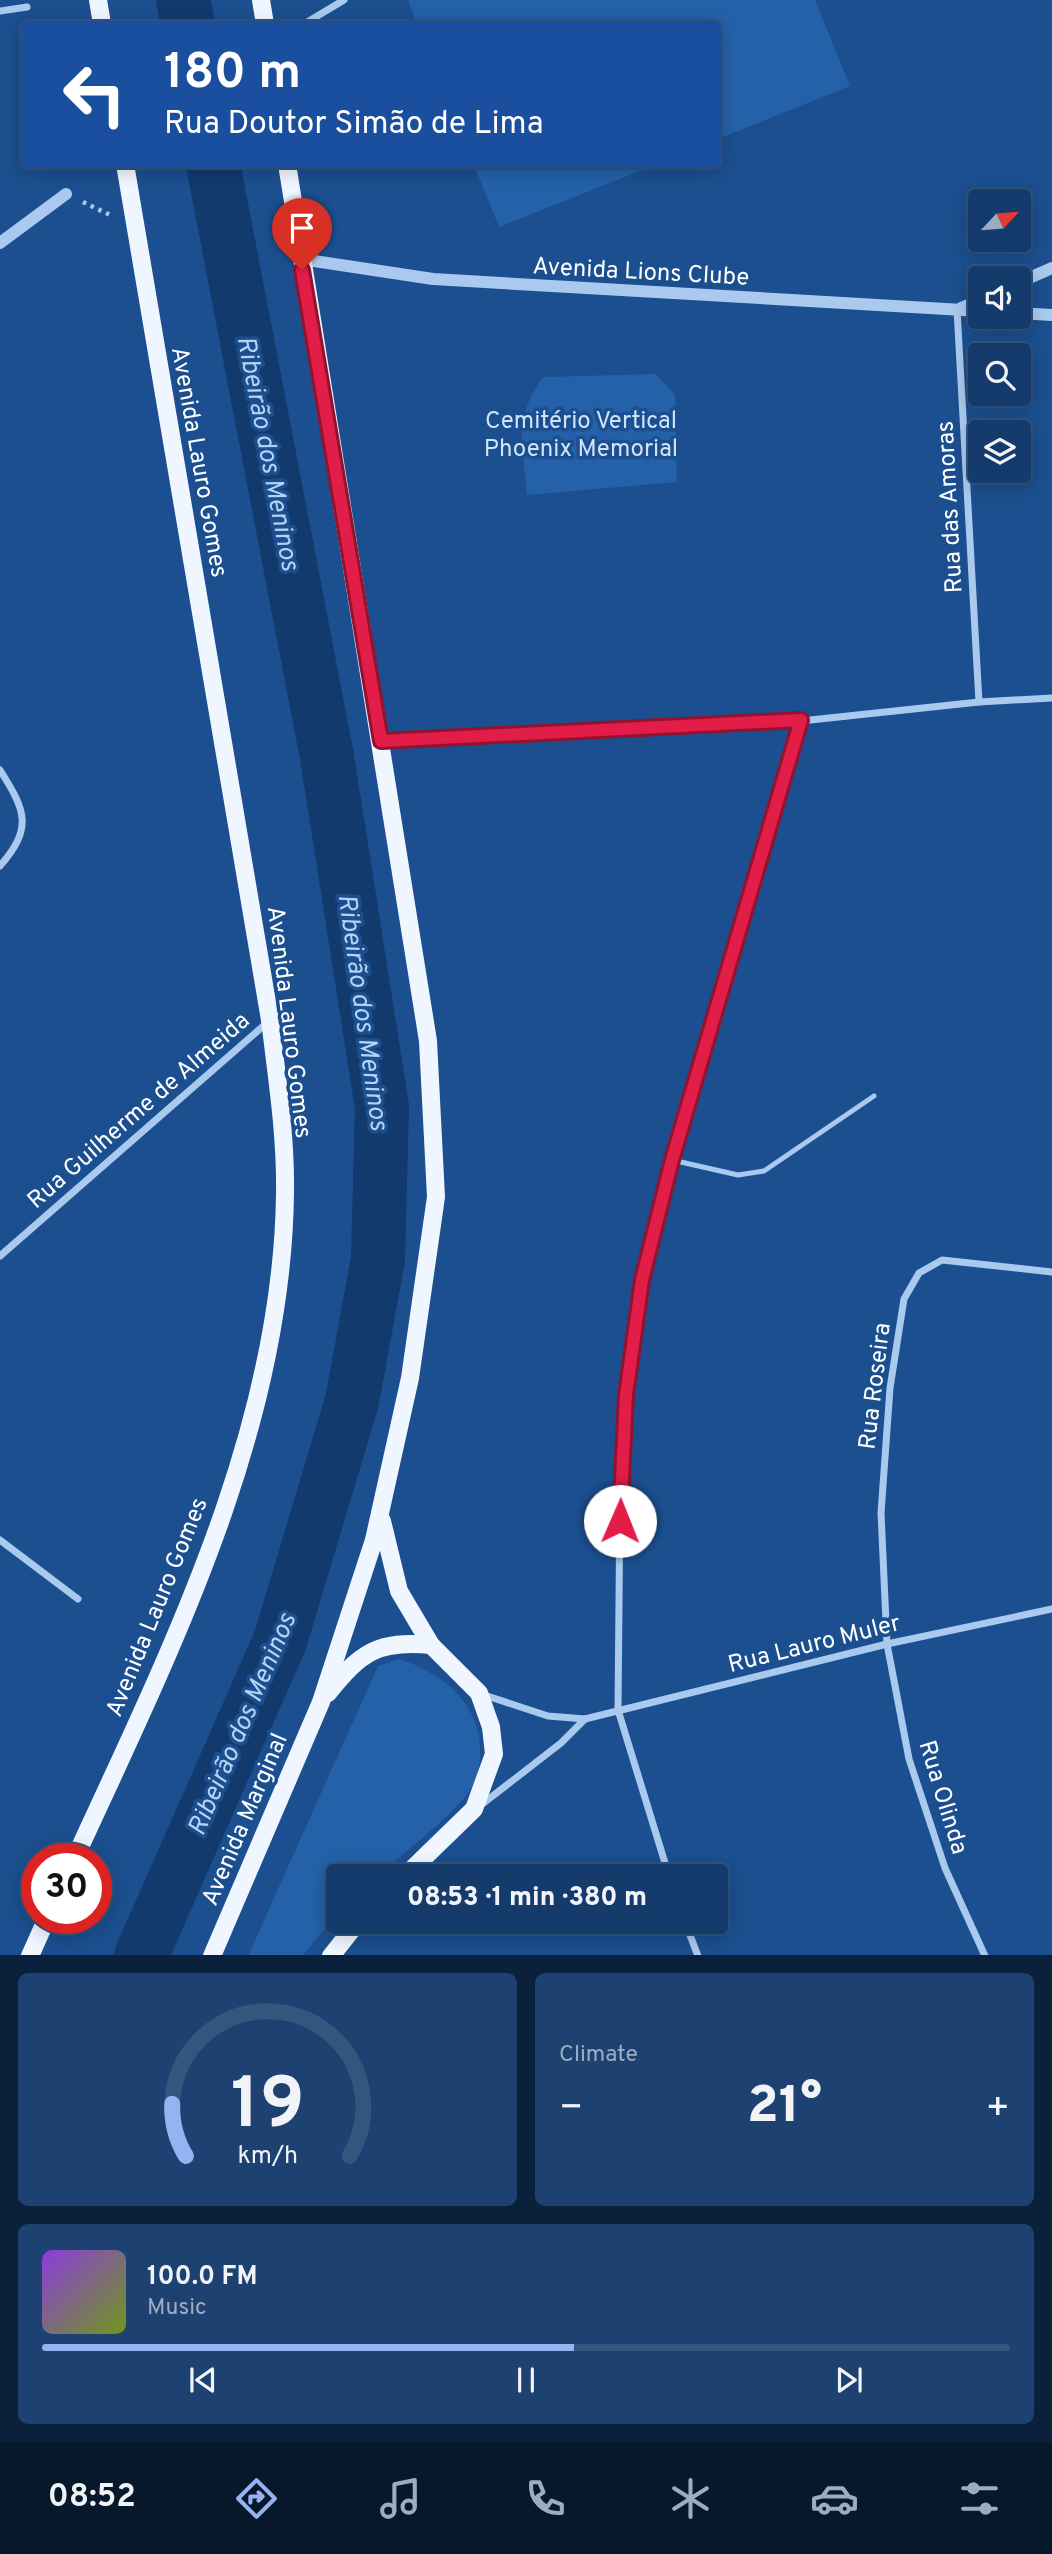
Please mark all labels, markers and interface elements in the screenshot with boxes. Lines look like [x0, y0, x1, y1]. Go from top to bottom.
text: 180 m [164, 44, 301, 106]
icon: left [49, 49, 140, 140]
text: Rua Doutor Simão de Lima [164, 105, 544, 145]
north arrow [968, 189, 1031, 252]
map controls [968, 189, 1031, 483]
pin [272, 198, 332, 270]
icon: arrive [283, 209, 321, 247]
street label: Avenida Lions Clube [532, 252, 750, 294]
button: sound [968, 266, 1031, 329]
water label: Ribeirão dos Meninos [228, 333, 306, 575]
button: search [968, 343, 1031, 406]
street label: Avenida Lauro Gomes [163, 345, 233, 580]
park label: Cemitério Vertical Phoenix Memorial [484, 407, 678, 465]
street label: Rua das Amoras [932, 420, 970, 594]
button: layers [968, 420, 1031, 483]
water label: Ribeirão dos Meninos [329, 892, 395, 1134]
street label: Avenida Lauro Gomes [259, 904, 317, 1140]
street label: Rua Guilherme de Almeida [22, 1007, 257, 1216]
street label: Rua Roseira [853, 1321, 899, 1451]
position arrow [583, 1484, 657, 1558]
street label: Avenida Lauro Gomes [100, 1494, 216, 1722]
water label: Ribeirão dos Meninos [182, 1608, 306, 1841]
street label: Rua Lauro Muler [725, 1609, 904, 1681]
street label: Avenida Marginal [196, 1729, 296, 1910]
street label: Rua Olinda [911, 1737, 974, 1858]
speed limit sign: 30 [21, 1843, 112, 1934]
text: 08:53 · 1 min · 380 m [407, 1882, 647, 1915]
text: Climate [559, 2041, 638, 2070]
text: 19 [231, 2062, 304, 2154]
text: 21° [747, 2075, 822, 2141]
text: − [559, 2085, 584, 2134]
text: + [985, 2085, 1010, 2134]
text: km/h [237, 2140, 298, 2172]
text: 100.0 FM [147, 2261, 258, 2294]
text: Music [147, 2294, 207, 2323]
icon: previous [184, 2361, 222, 2399]
icon: pause [507, 2361, 545, 2399]
icon: next [830, 2361, 868, 2399]
icon: directions [232, 2474, 281, 2523]
icon: music [376, 2474, 425, 2523]
icon: phone [521, 2474, 570, 2523]
icon: climate [666, 2474, 715, 2523]
icon: car [810, 2474, 859, 2523]
icon: filters [955, 2474, 1004, 2523]
text: 08:52 [48, 2478, 136, 2518]

